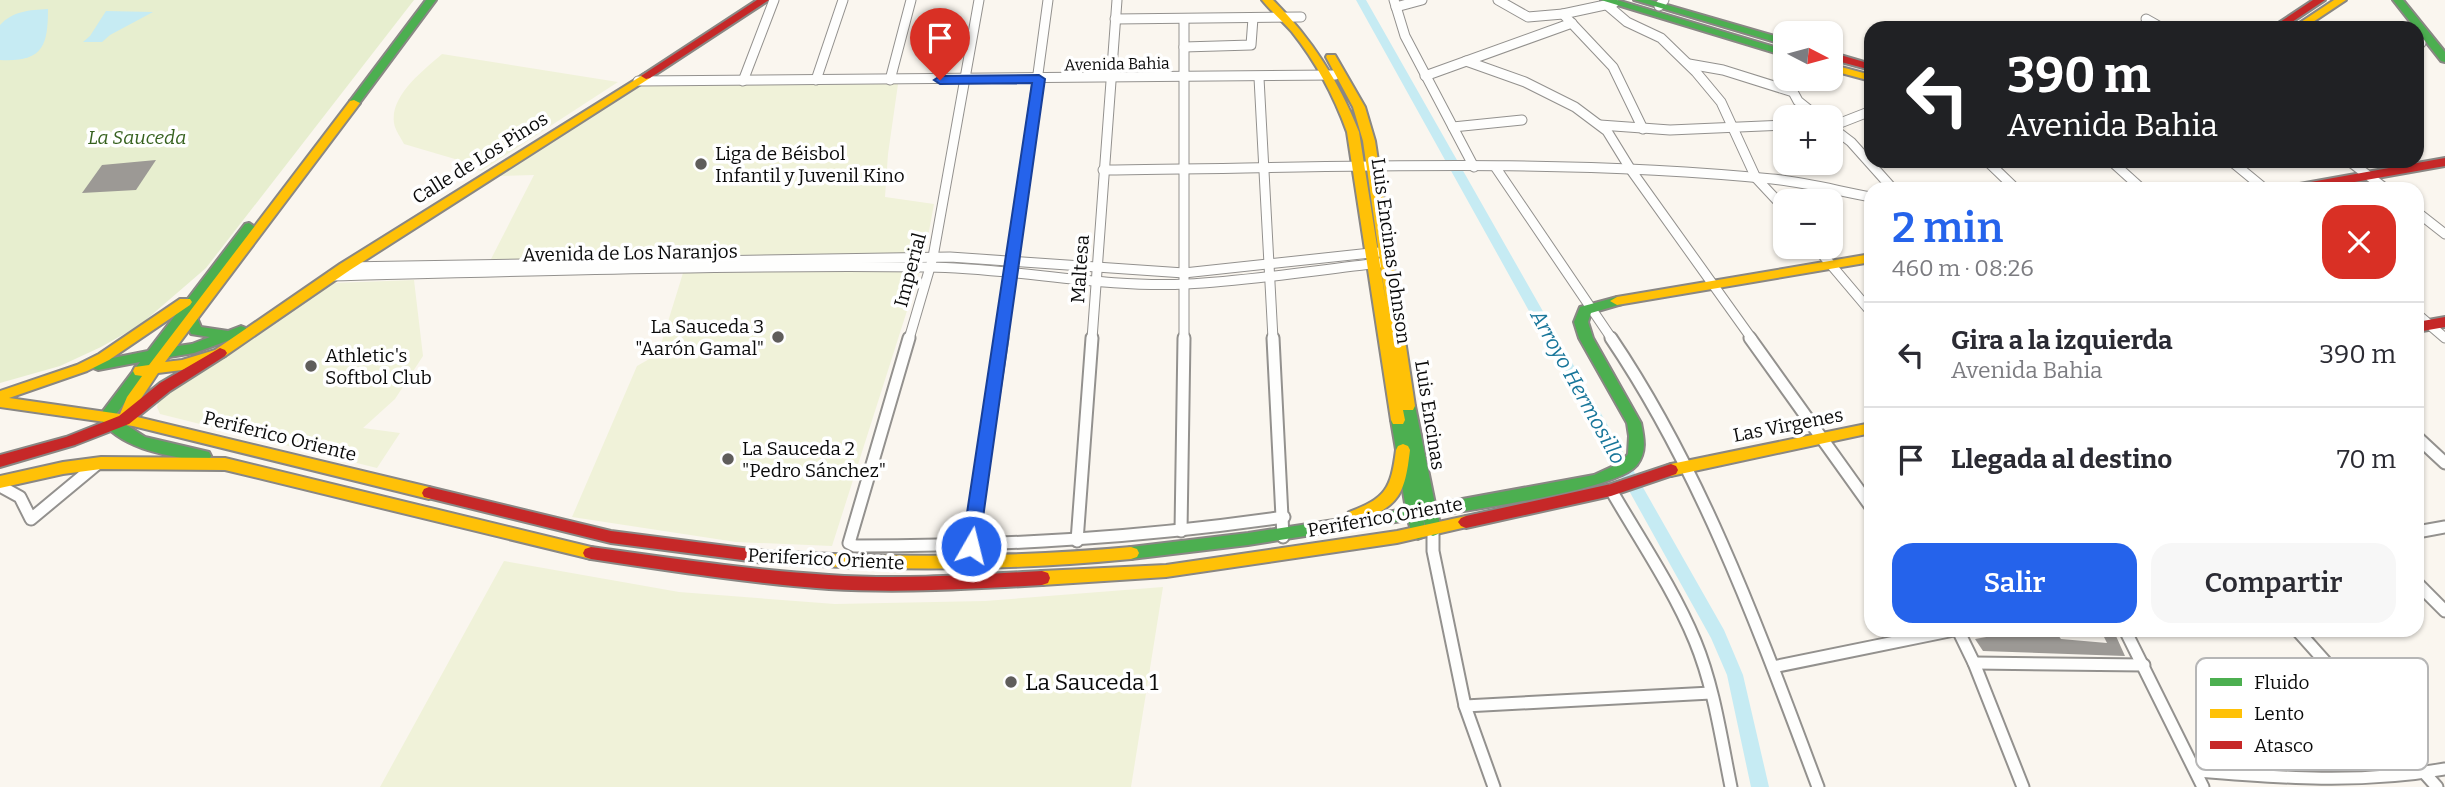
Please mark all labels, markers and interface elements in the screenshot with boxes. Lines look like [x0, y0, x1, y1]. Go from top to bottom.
pin [910, 8, 970, 80]
icon: arrive [921, 19, 959, 57]
north arrow [1773, 21, 1843, 91]
map controls [1773, 21, 1843, 259]
text: 390 m [2007, 46, 2151, 105]
icon: left [1892, 49, 1983, 140]
street label: Avenida Bahia [1064, 54, 1170, 74]
button: + [1773, 105, 1843, 175]
text: Avenida Bahia [2007, 106, 2218, 144]
street label: Calle de Los Pinos [408, 107, 552, 209]
park label: La Sauceda [88, 126, 186, 149]
place label: Liga de Béisbol Infantil y Juvenil Kino [715, 142, 905, 187]
marker: Liga de Béisbol Infantil y Juvenil Kino [693, 156, 709, 172]
street label: Luis Encinas Johnson [1367, 157, 1415, 345]
button: − [1773, 189, 1843, 259]
text: 2 min [1892, 203, 2003, 253]
button: close [2322, 205, 2396, 279]
street label: Imperial [889, 230, 931, 310]
street label: Maltesa [1066, 233, 1094, 304]
street label: Avenida de Los Naranjos [522, 240, 738, 266]
text: 460 m · 08:26 [1892, 254, 2034, 282]
water label: Arroyo Hermosillo [1524, 304, 1631, 469]
place label: La Sauceda 3 "Aarón Gamal" [635, 315, 764, 360]
text: Gira a la izquierda [1951, 325, 2173, 356]
marker: La Sauceda 3 "Aarón Gamal" [770, 329, 786, 345]
icon: left [1892, 336, 1930, 374]
text: 390 m [2319, 339, 2396, 370]
place label: Athletic's Softbol Club [325, 344, 432, 389]
text: Avenida Bahia [1951, 356, 2103, 384]
marker: Athletic's Softbol Club [303, 358, 319, 374]
street label: Luis Encinas [1410, 358, 1450, 472]
street label: Las Virgenes [1731, 403, 1845, 447]
street label: Periferico Oriente [201, 406, 359, 466]
place label: La Sauceda 2 "Pedro Sánchez" [742, 437, 886, 482]
icon: arrive [1892, 441, 1930, 479]
text: Llegada al destino [1951, 444, 2172, 475]
text: 70 m [2337, 444, 2396, 475]
marker: La Sauceda 2 "Pedro Sánchez" [720, 451, 736, 467]
street label: Periferico Oriente [1306, 492, 1464, 542]
position arrow [934, 509, 1008, 583]
street label: Periferico Oriente [747, 543, 905, 575]
button: Salir [1892, 543, 2137, 623]
button: Compartir [2151, 543, 2396, 623]
legend [2196, 658, 2428, 770]
place label: La Sauceda 1 [1025, 668, 1159, 696]
text: Fluido [2254, 671, 2310, 694]
marker: La Sauceda 1 [1003, 674, 1019, 690]
text: Lento [2254, 702, 2304, 725]
text: Atasco [2254, 734, 2313, 757]

